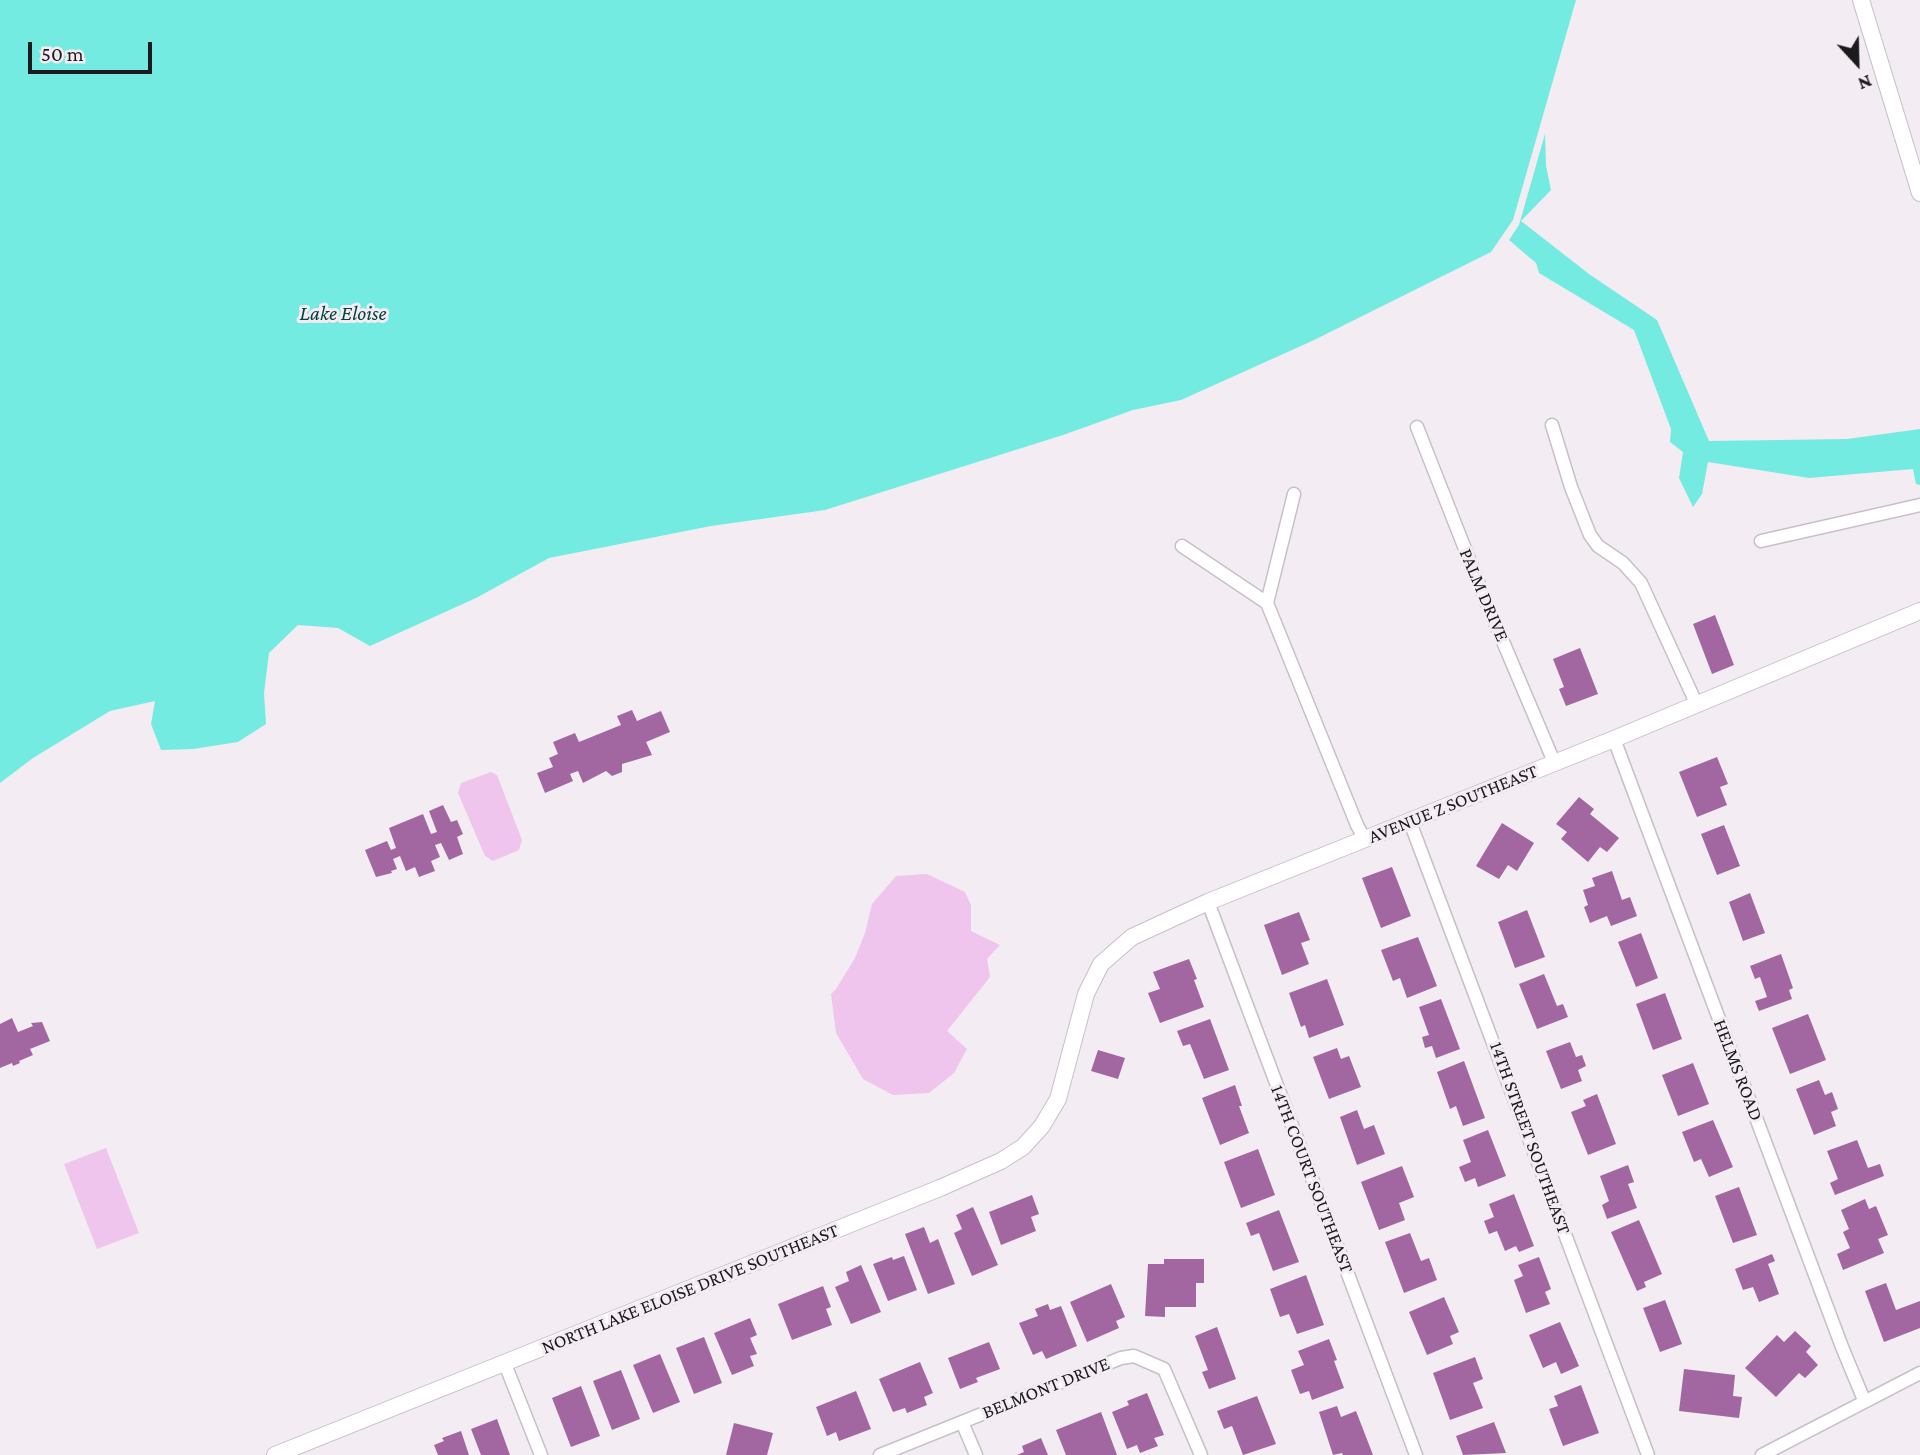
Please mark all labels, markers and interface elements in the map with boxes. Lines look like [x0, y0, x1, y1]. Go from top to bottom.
scale bar [32, 28, 156, 72]
north arrow [1822, 28, 1892, 98]
text: 50 m [41, 42, 84, 66]
text: N [1855, 71, 1875, 95]
water label: Lake Eloise [300, 301, 386, 327]
street label: PALM DRIVE [1454, 545, 1514, 645]
street label: AVENUE Z SOUTHEAST [1365, 760, 1541, 848]
street label: HELMS ROAD [1708, 1016, 1768, 1124]
street label: 14TH STREET SOUTHEAST [1485, 1039, 1575, 1237]
street label: 14TH COURT SOUTHEAST [1266, 1082, 1358, 1276]
street label: NORTH LAKE ELOISE DRIVE SOUTHEAST [538, 1219, 842, 1359]
street label: BELMONT DRIVE [979, 1352, 1113, 1424]

